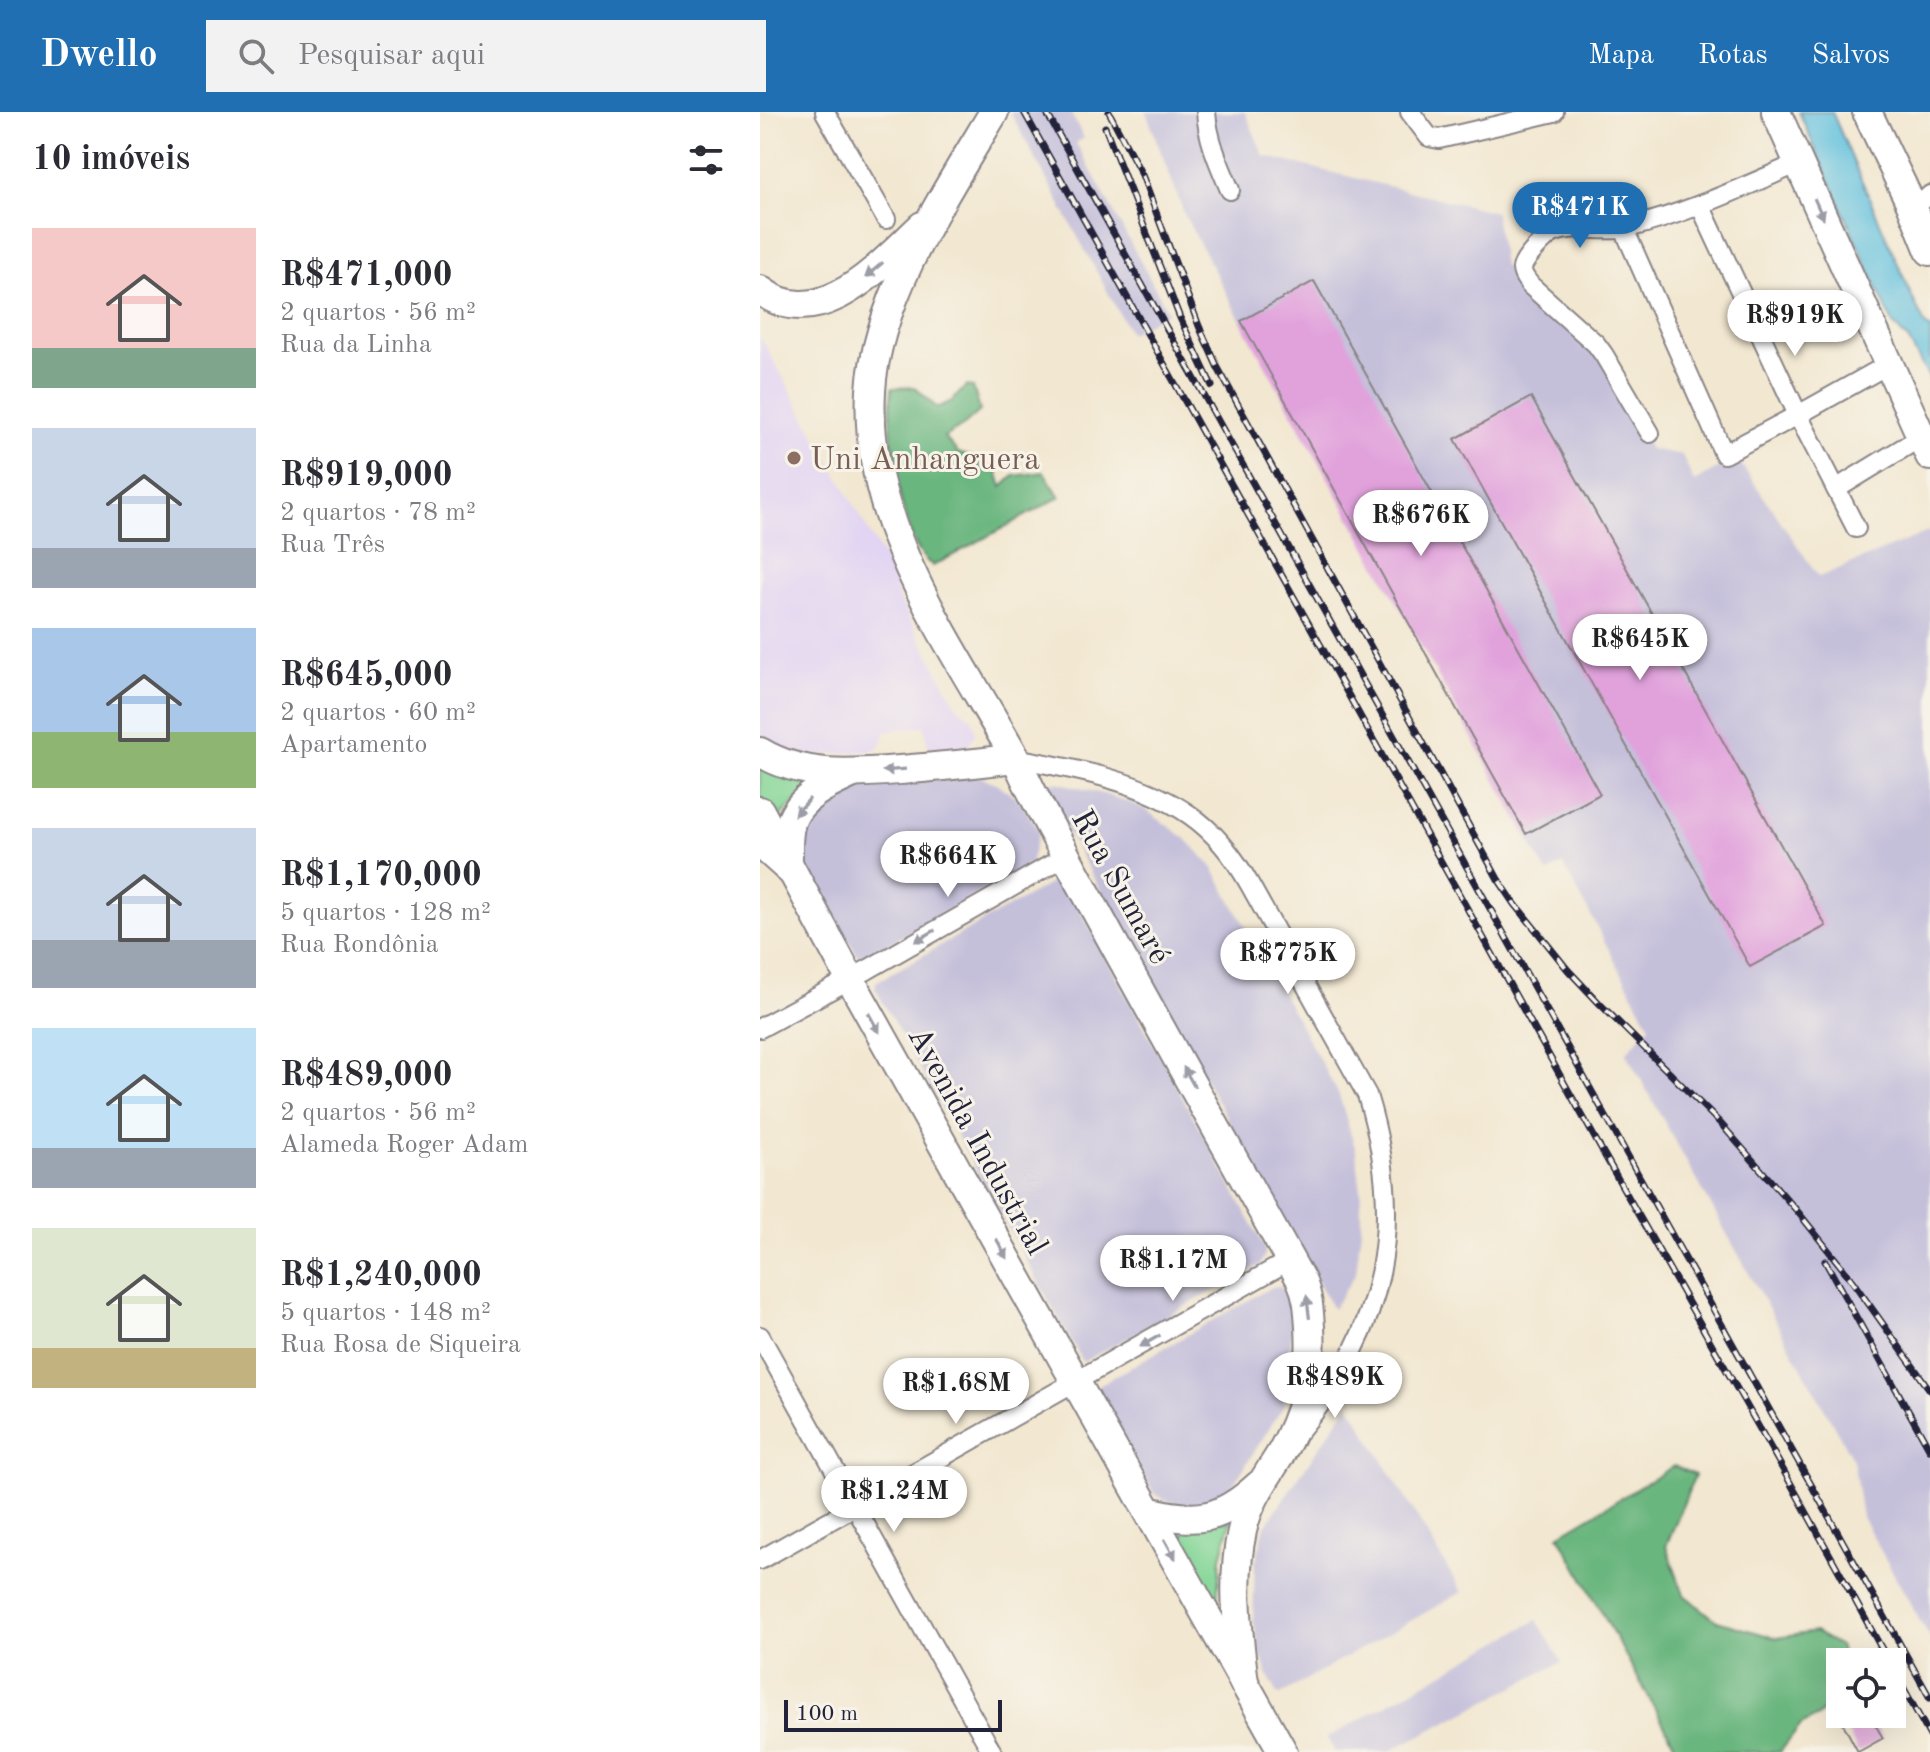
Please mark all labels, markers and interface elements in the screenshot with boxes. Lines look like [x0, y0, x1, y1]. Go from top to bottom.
search box [206, 20, 766, 92]
icon: search [234, 34, 278, 78]
text: Dwello [40, 37, 158, 75]
text: Pesquisar aqui [298, 41, 485, 71]
text: Mapa [1588, 42, 1654, 70]
text: Rotas [1698, 42, 1768, 70]
text: Salvos [1812, 42, 1890, 70]
icon: filters [684, 138, 728, 182]
text: 10 imóveis [32, 143, 190, 177]
pin: R$471K [1515, 182, 1645, 250]
text: R$471K [1530, 195, 1630, 221]
one-way arrow [1813, 197, 1826, 220]
text: R$471,000 [280, 259, 452, 293]
icon: home [96, 260, 192, 356]
one-way arrow [864, 261, 884, 278]
pin: R$919K [1730, 290, 1860, 358]
text: 2 quartos · 56 m² [280, 300, 476, 326]
text: R$919K [1745, 303, 1845, 329]
text: Rua da Linha [280, 332, 432, 358]
place label: Uni Anhanguera [810, 445, 1040, 477]
marker: Uni Anhanguera [785, 449, 803, 467]
text: R$919,000 [280, 459, 452, 493]
icon: home [96, 460, 192, 556]
pin: R$676K [1356, 490, 1486, 558]
text: 2 quartos · 78 m² [280, 500, 476, 526]
text: R$676K [1371, 503, 1471, 529]
text: Rua Três [280, 532, 385, 558]
pin: R$645K [1575, 614, 1705, 682]
text: R$645K [1590, 627, 1690, 653]
text: R$645,000 [280, 659, 452, 693]
icon: home [96, 660, 192, 756]
text: 2 quartos · 60 m² [280, 700, 476, 726]
text: Apartamento [280, 732, 427, 758]
one-way arrow [881, 764, 906, 777]
one-way arrow [794, 797, 812, 816]
street label: Rua Sumaré [1064, 805, 1175, 970]
pin: R$664K [883, 831, 1013, 899]
text: R$664K [898, 844, 998, 870]
text: R$1,170,000 [280, 859, 482, 893]
icon: home [96, 860, 192, 956]
text: 5 quartos · 128 m² [280, 900, 491, 926]
pin: R$775K [1223, 928, 1353, 996]
one-way arrow [914, 929, 936, 943]
text: Rua Rondônia [280, 932, 439, 958]
text: R$775K [1238, 941, 1338, 967]
one-way arrow [867, 1011, 881, 1034]
street label: Avenida Industrial [901, 1022, 1052, 1261]
text: R$489,000 [280, 1059, 452, 1093]
icon: home [96, 1060, 192, 1156]
one-way arrow [1182, 1066, 1196, 1089]
text: 2 quartos · 56 m² [280, 1100, 476, 1126]
text: Alameda Roger Adam [280, 1132, 528, 1158]
pin: R$1.17M [1099, 1235, 1247, 1303]
one-way arrow [995, 1238, 1008, 1261]
text: R$1.17M [1118, 1248, 1228, 1274]
text: R$1,240,000 [280, 1259, 482, 1293]
icon: home [96, 1260, 192, 1356]
one-way arrow [1302, 1294, 1315, 1319]
text: 5 quartos · 148 m² [280, 1300, 491, 1326]
text: Rua Rosa de Siqueira [280, 1332, 521, 1358]
one-way arrow [1139, 1333, 1161, 1347]
pin: R$489K [1270, 1352, 1400, 1420]
pin: R$1.68M [882, 1358, 1030, 1426]
text: R$489K [1285, 1365, 1385, 1391]
text: R$1.68M [901, 1371, 1011, 1397]
pin: R$1.24M [820, 1466, 968, 1534]
text: R$1.24M [839, 1479, 949, 1505]
one-way arrow [1162, 1538, 1176, 1560]
map controls [1826, 1648, 1906, 1728]
button: locate [1826, 1648, 1906, 1728]
scale bar [784, 1696, 1002, 1732]
text: 100 m [796, 1703, 858, 1725]

